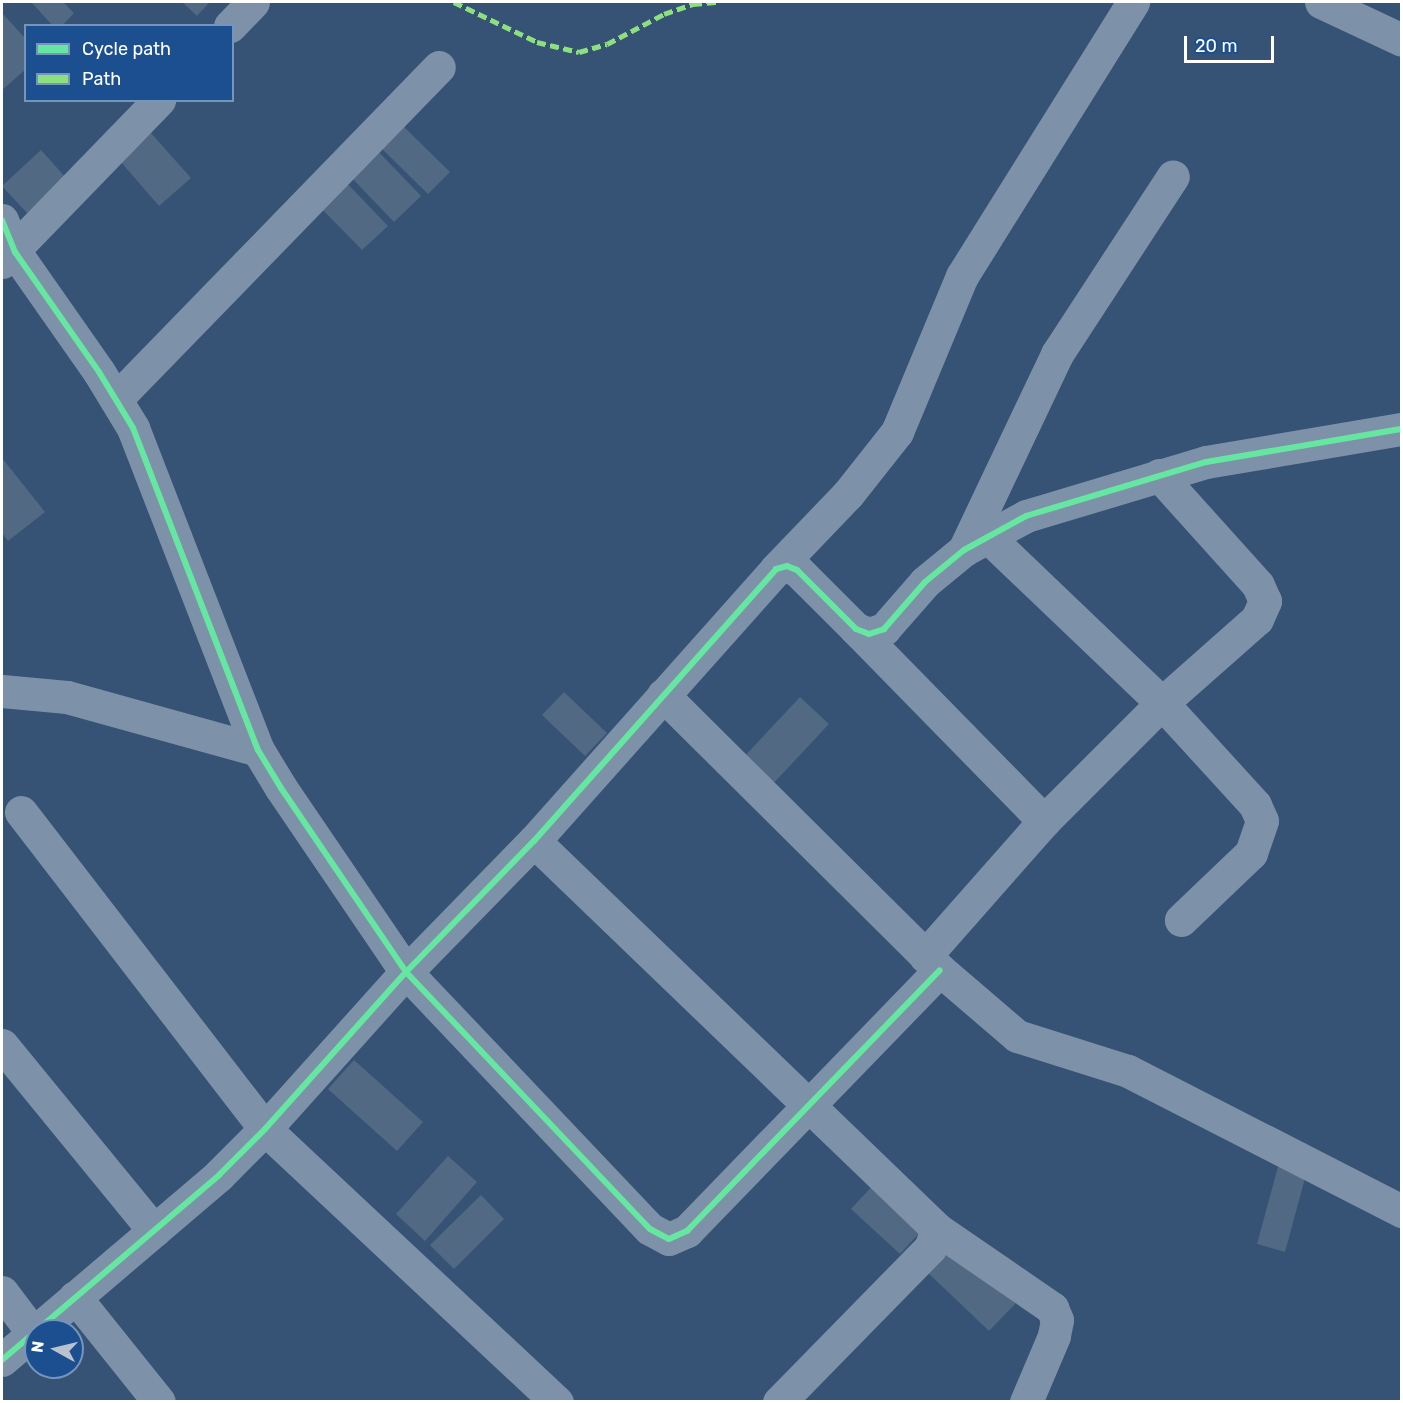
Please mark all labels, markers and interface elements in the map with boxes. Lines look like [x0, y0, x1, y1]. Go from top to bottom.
legend [24, 24, 234, 102]
scale bar [1187, 24, 1277, 62]
text: 20 m [1195, 35, 1237, 57]
text: Cycle path [82, 38, 171, 60]
text: Path [82, 68, 121, 90]
north arrow [24, 1319, 84, 1379]
text: N [27, 1340, 48, 1354]

